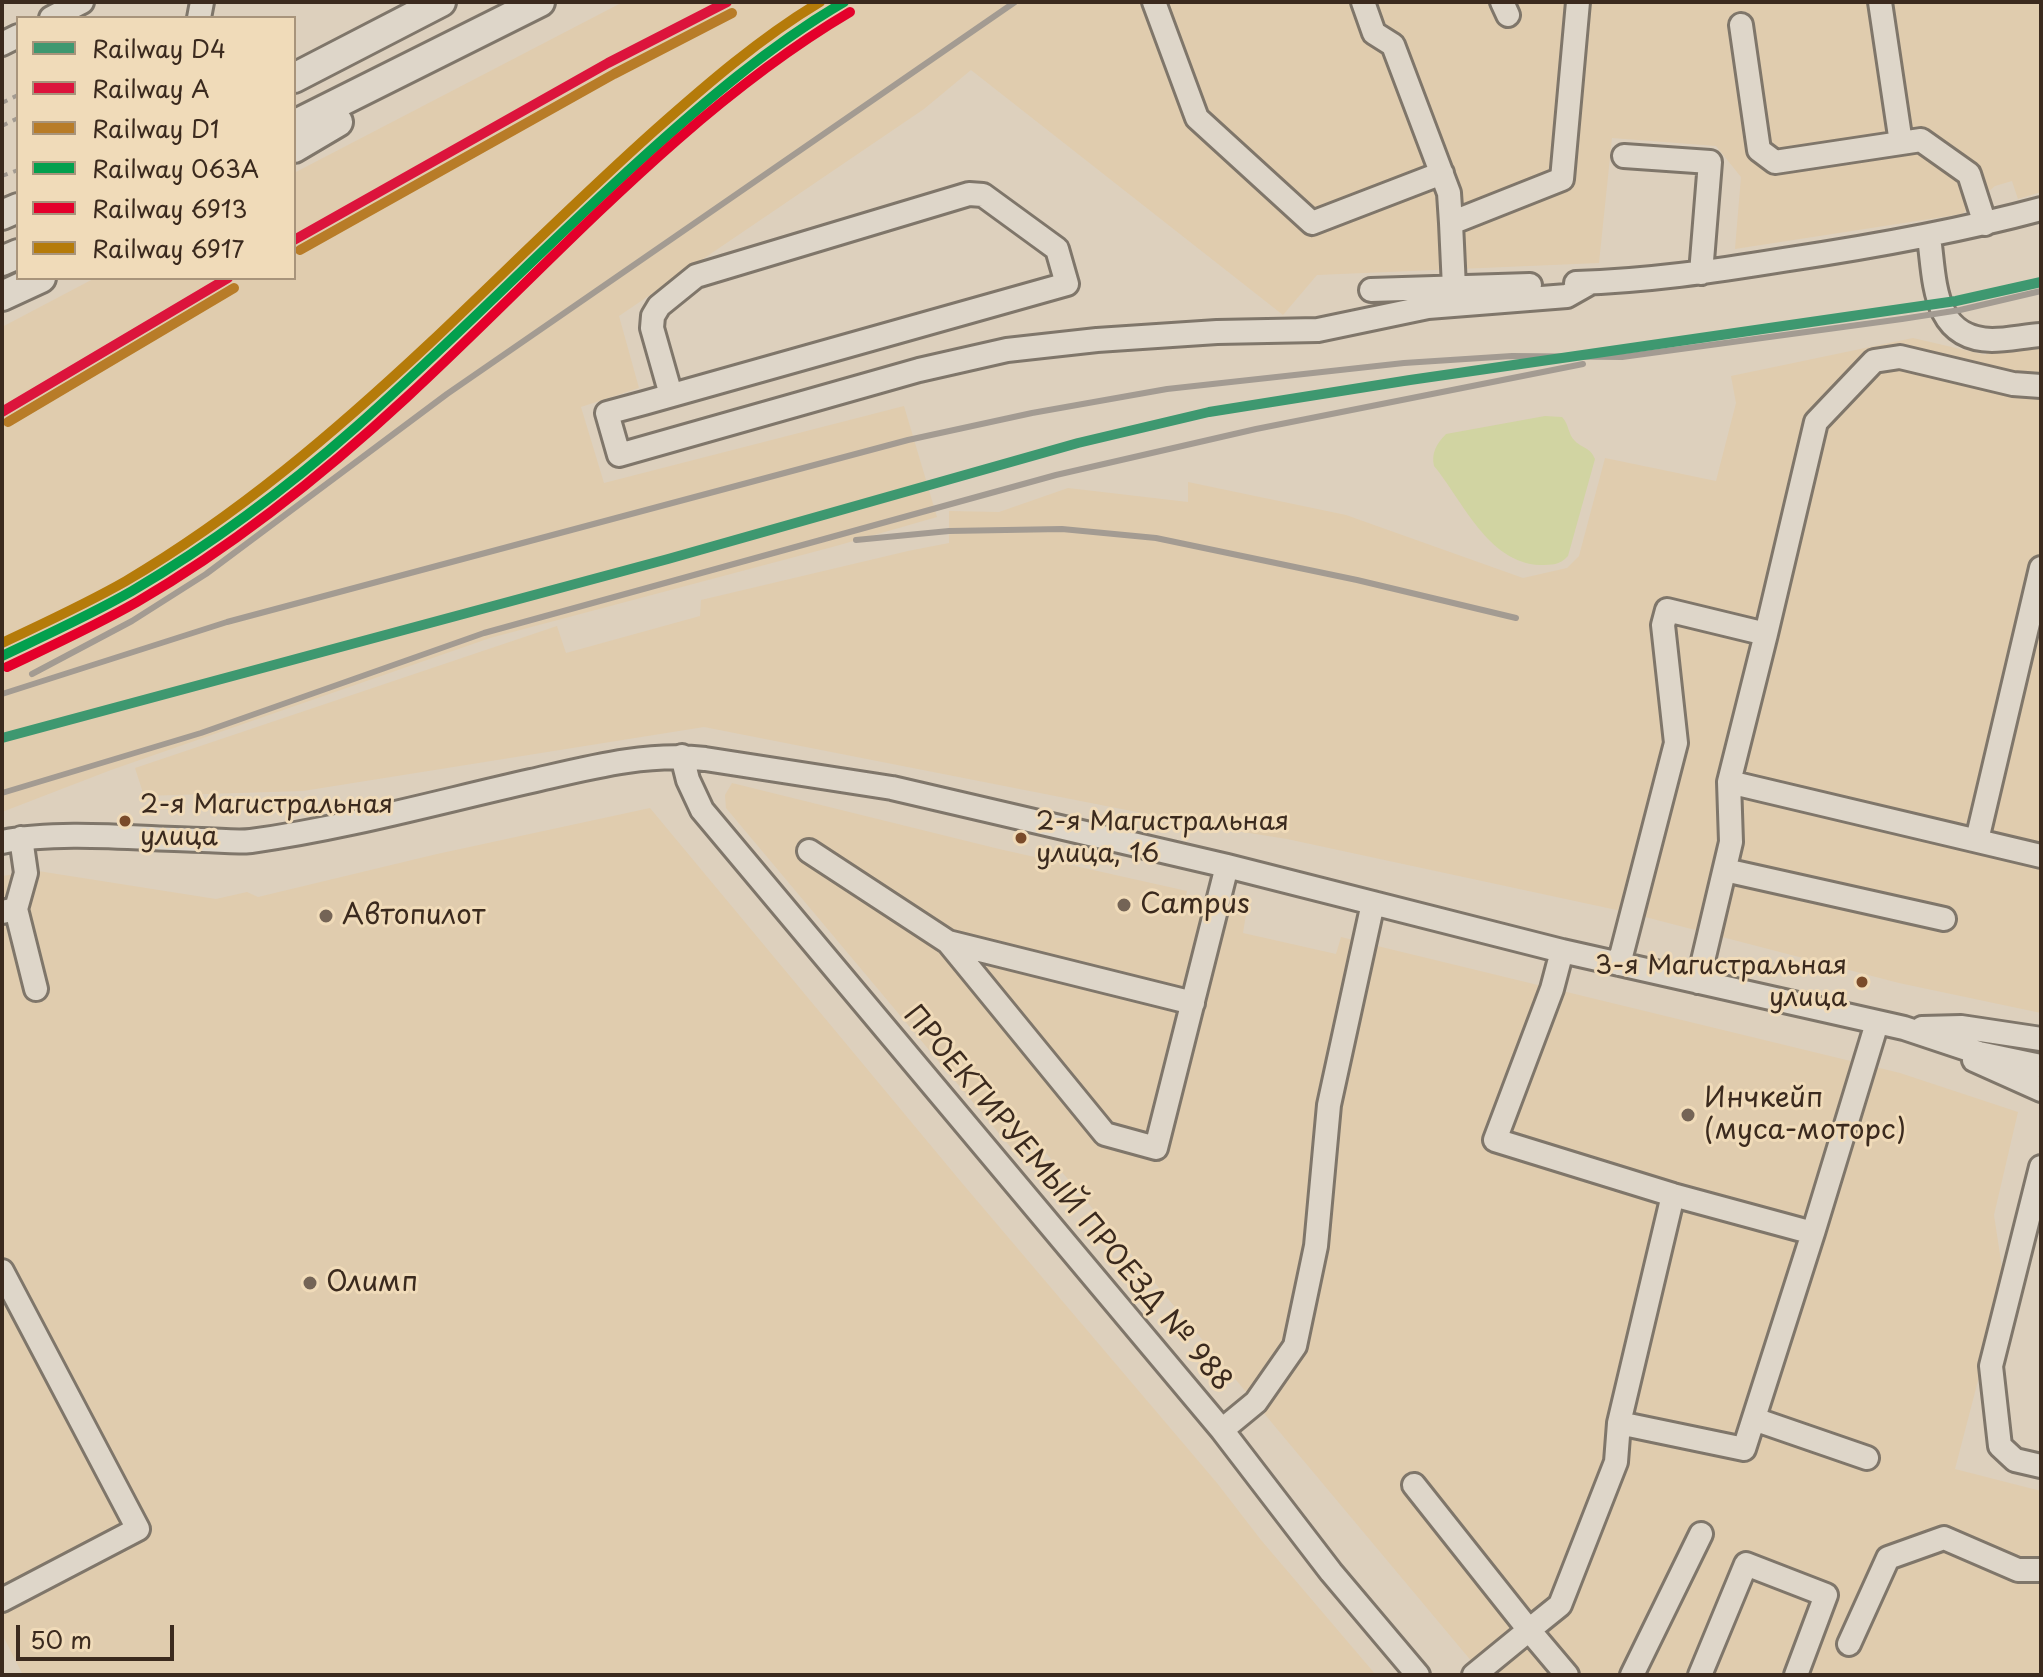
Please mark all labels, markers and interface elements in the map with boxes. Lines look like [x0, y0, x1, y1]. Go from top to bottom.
legend [16, 16, 296, 280]
text: Railway D4 [92, 30, 226, 66]
text: Railway A [92, 70, 210, 106]
text: Railway D1 [92, 110, 219, 146]
text: Railway 063А [92, 150, 259, 186]
text: Railway 6913 [92, 190, 248, 226]
text: Railway 6917 [92, 230, 244, 266]
place label: 2-я Магистральная улица [140, 790, 393, 852]
place label: 2-я Магистральная улица, 16 [1036, 807, 1289, 868]
marker: 2-я Магистральная улица [117, 813, 133, 829]
marker: 2-я Магистральная улица, 16 [1013, 830, 1029, 846]
place label: Campus [1140, 888, 1250, 922]
marker: Campus [1115, 896, 1133, 914]
place label: Автопилот [342, 899, 485, 933]
marker: Автопилот [317, 907, 335, 925]
place label: 3-я Магистральная улица [1595, 951, 1847, 1012]
marker: 3-я Магистральная улица [1854, 974, 1870, 990]
street label: ПРОЕКТИРУЕМЫЙ ПРОЕЗД № 988 [896, 1000, 1238, 1398]
place label: Инчкейп (муса-моторс) [1704, 1082, 1906, 1148]
marker: Инчкейп (муса-моторс) [1679, 1106, 1697, 1124]
place label: Олимп [326, 1266, 418, 1300]
marker: Олимп [301, 1274, 319, 1292]
scale bar [20, 1609, 178, 1659]
text: 50 m [30, 1621, 92, 1657]

